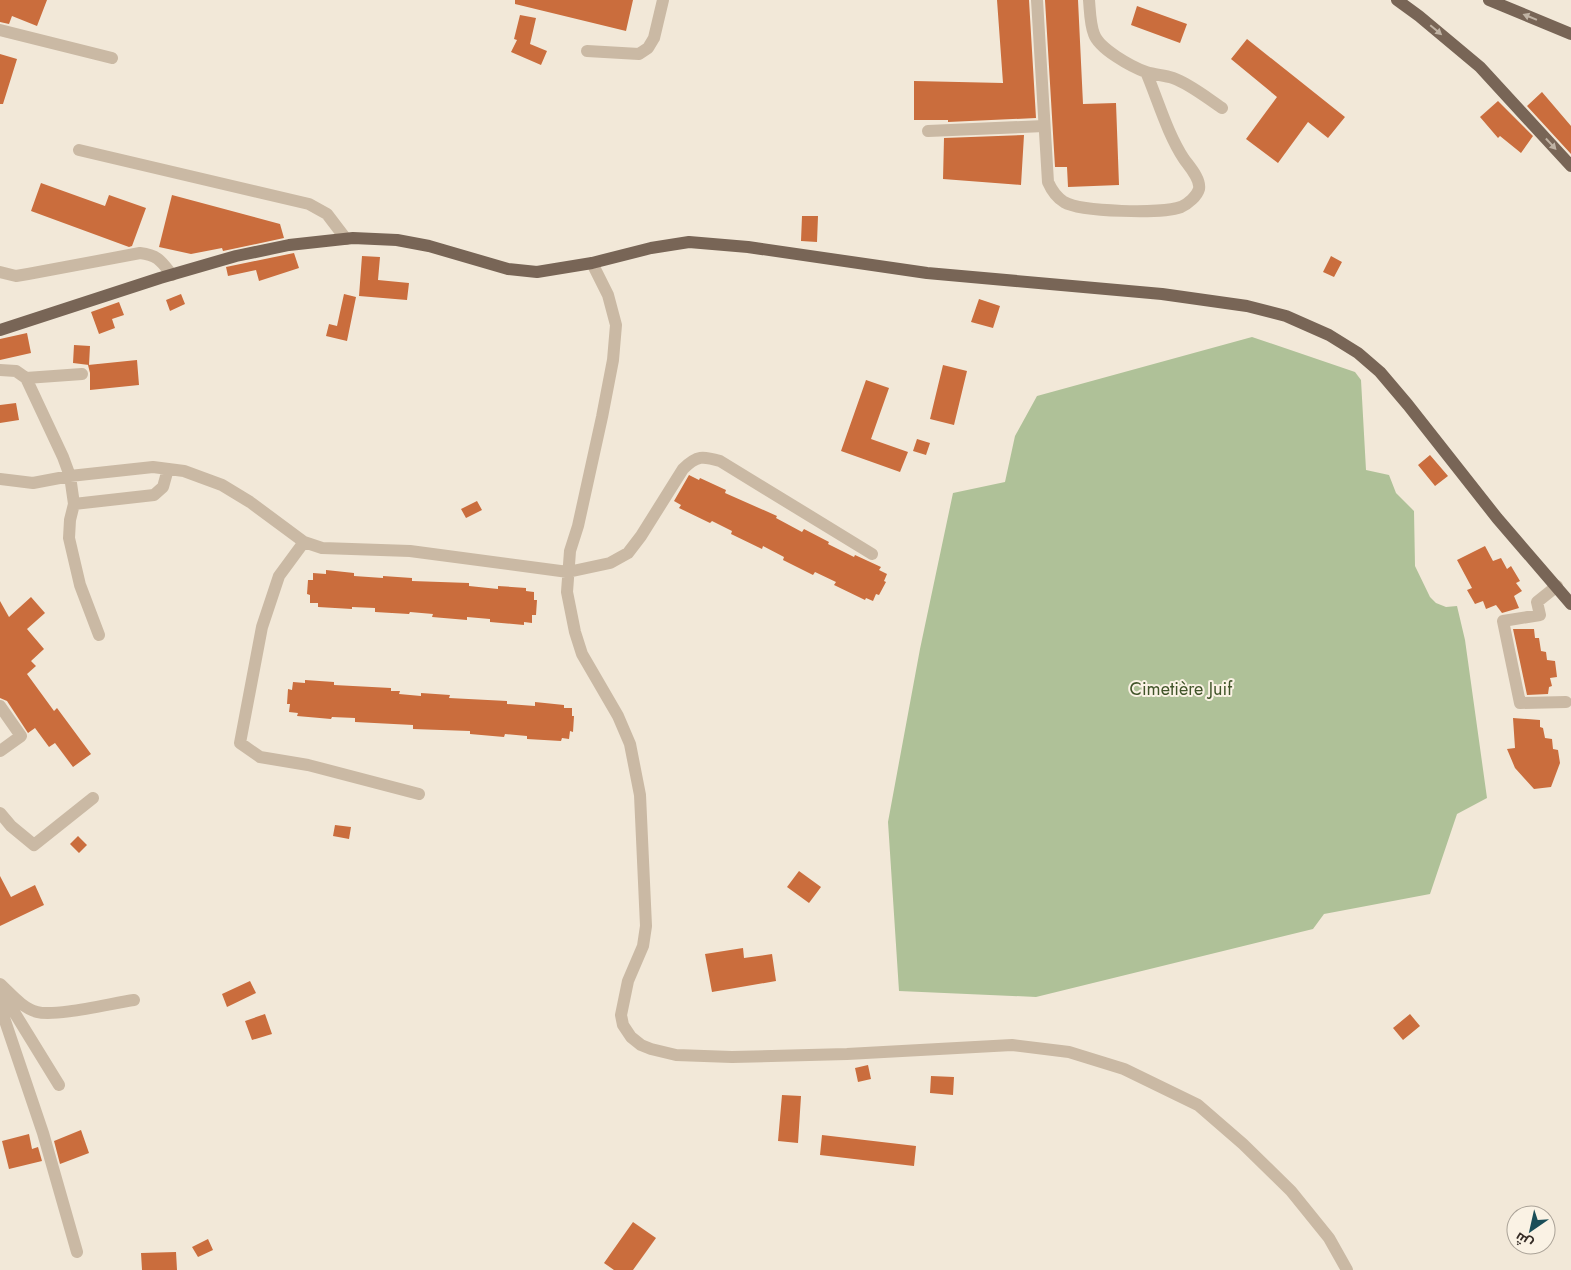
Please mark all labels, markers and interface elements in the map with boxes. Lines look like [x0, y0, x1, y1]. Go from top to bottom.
one-way arrow [1523, 12, 1537, 20]
one-way arrow [1429, 24, 1441, 36]
one-way arrow [1545, 137, 1557, 149]
park label: Cimetière Juif [1130, 676, 1233, 702]
north arrow [1506, 1205, 1556, 1255]
text: ش [1511, 1227, 1537, 1254]

